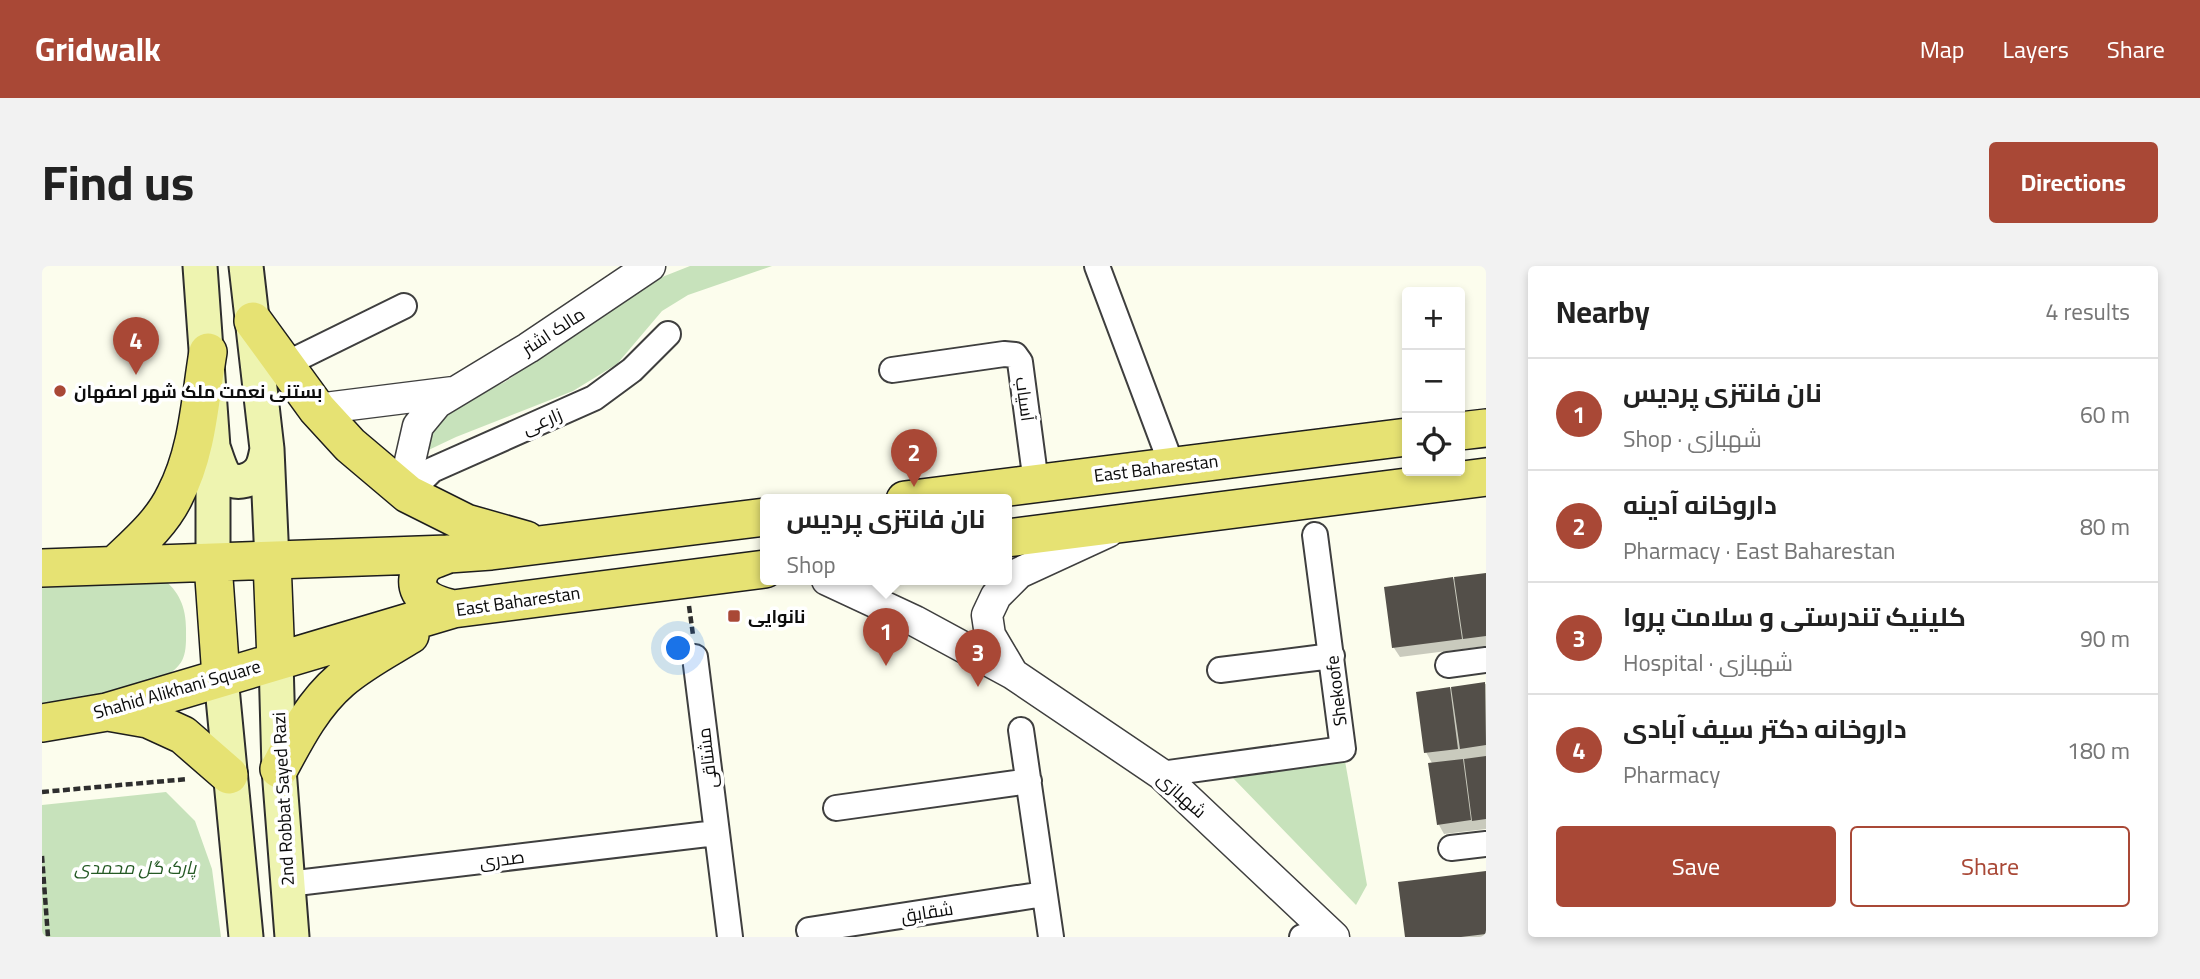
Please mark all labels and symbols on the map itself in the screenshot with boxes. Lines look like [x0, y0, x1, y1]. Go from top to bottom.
street label: مالک اشتر [513, 298, 592, 365]
pin: 4 [113, 317, 159, 375]
place label: بستنی نعمت ملک شهر اصفهان [74, 375, 322, 408]
street label: آسیاب [1006, 375, 1044, 424]
marker: بستنی نعمت ملک شهر اصفهان [52, 383, 68, 399]
street label: زارعی [517, 398, 567, 444]
pin: 2 [891, 429, 937, 487]
street label: East Baharestan [1092, 444, 1220, 492]
street label: East Baharestan [454, 576, 582, 626]
place label: نانوایی [748, 600, 805, 633]
marker: نانوایی [726, 608, 742, 624]
pin: 1 [863, 608, 909, 666]
pin: 3 [955, 629, 1001, 687]
your location [661, 631, 695, 665]
street label: Shahid Alikhani Square [90, 649, 264, 729]
street label: Shekoofe [1315, 654, 1357, 728]
street label: 2nd Robbat Sayed Razi [262, 711, 304, 887]
street label: مشتاقی [687, 726, 727, 790]
street label: شهبازی [1149, 763, 1215, 827]
street label: صدری [478, 840, 526, 878]
park label: پارک گل محمدی [74, 851, 197, 884]
street label: شقایق [898, 892, 956, 932]

